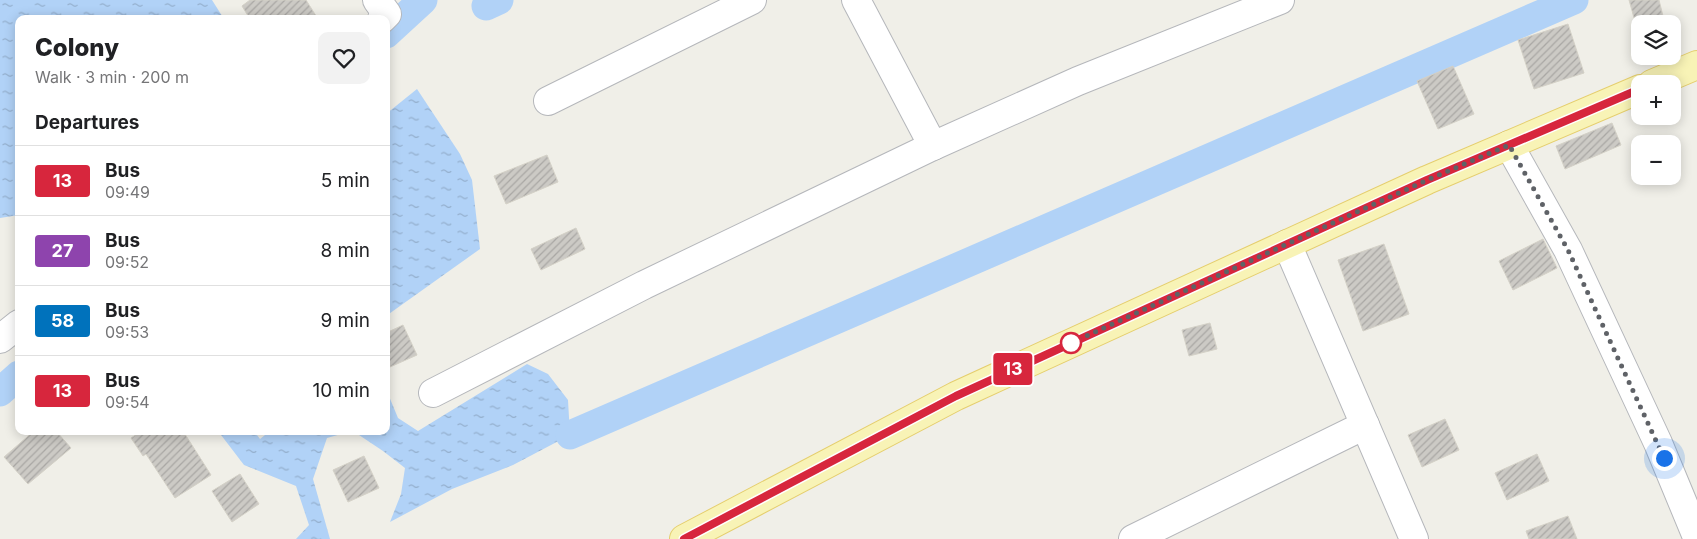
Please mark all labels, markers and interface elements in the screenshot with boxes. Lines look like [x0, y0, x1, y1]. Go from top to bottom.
map controls [1631, 15, 1681, 185]
button: layers [1631, 15, 1681, 65]
button: heart [318, 32, 370, 84]
text: Colony [35, 33, 119, 62]
text: Walk · 3 min · 200 m [35, 67, 189, 87]
button: + [1631, 75, 1681, 125]
text: Departures [35, 111, 139, 134]
button: − [1631, 135, 1681, 185]
text: Bus [105, 159, 140, 182]
text: 5 min [321, 169, 370, 192]
text: 13 [53, 170, 72, 191]
text: 09:49 [105, 182, 150, 202]
text: Bus [105, 229, 140, 252]
text: 8 min [320, 239, 370, 262]
text: 27 [52, 240, 73, 261]
text: 09:52 [105, 252, 149, 272]
text: Bus [105, 299, 140, 322]
text: 9 min [320, 309, 370, 332]
text: 58 [51, 310, 74, 331]
text: 09:53 [105, 322, 149, 342]
unlabelled marker [1060, 332, 1082, 354]
line badge: 13 [990, 353, 1036, 385]
text: 13 [1003, 358, 1023, 379]
text: Bus [105, 369, 140, 392]
text: 10 min [312, 379, 370, 402]
text: 13 [53, 380, 72, 401]
text: 09:54 [105, 392, 150, 412]
your location [1652, 446, 1677, 471]

